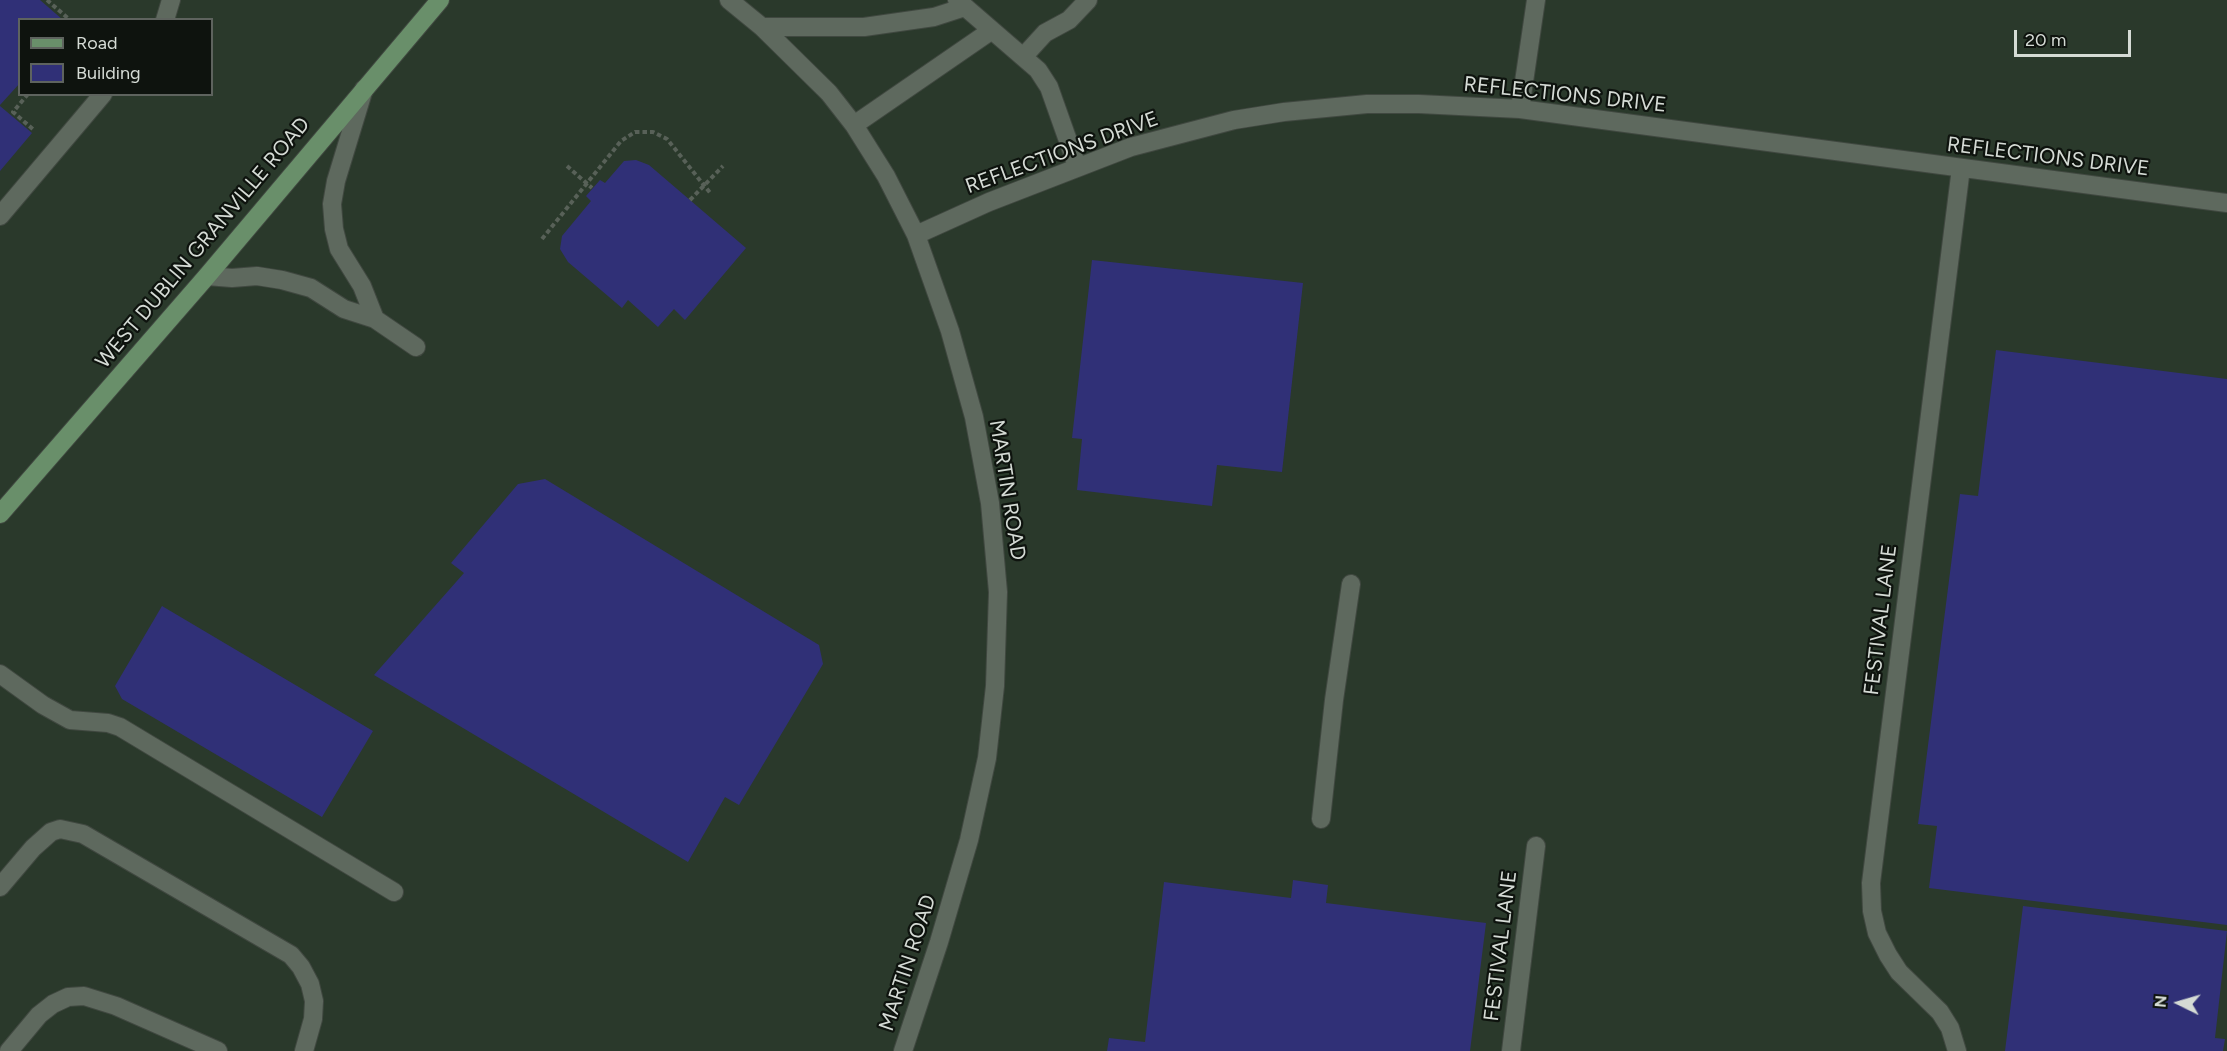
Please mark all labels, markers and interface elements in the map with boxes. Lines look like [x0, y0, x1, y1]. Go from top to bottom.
legend [18, 18, 213, 96]
scale bar [2017, 18, 2134, 56]
text: 20 m [2025, 29, 2066, 51]
text: Road [76, 32, 117, 54]
text: Building [76, 62, 141, 84]
street label: REFLECTIONS DRIVE [1462, 72, 1668, 118]
street label: REFLECTIONS DRIVE [962, 106, 1162, 200]
street label: WEST DUBLIN GRANVILLE ROAD [91, 112, 315, 374]
street label: REFLECTIONS DRIVE [1945, 132, 2151, 182]
street label: MARTIN ROAD [983, 418, 1031, 562]
street label: FESTIVAL LANE [1859, 543, 1903, 697]
street label: FESTIVAL LANE [1479, 869, 1523, 1023]
street label: MARTIN ROAD [874, 892, 942, 1034]
north arrow [2149, 973, 2209, 1033]
text: N [2151, 994, 2171, 1008]

